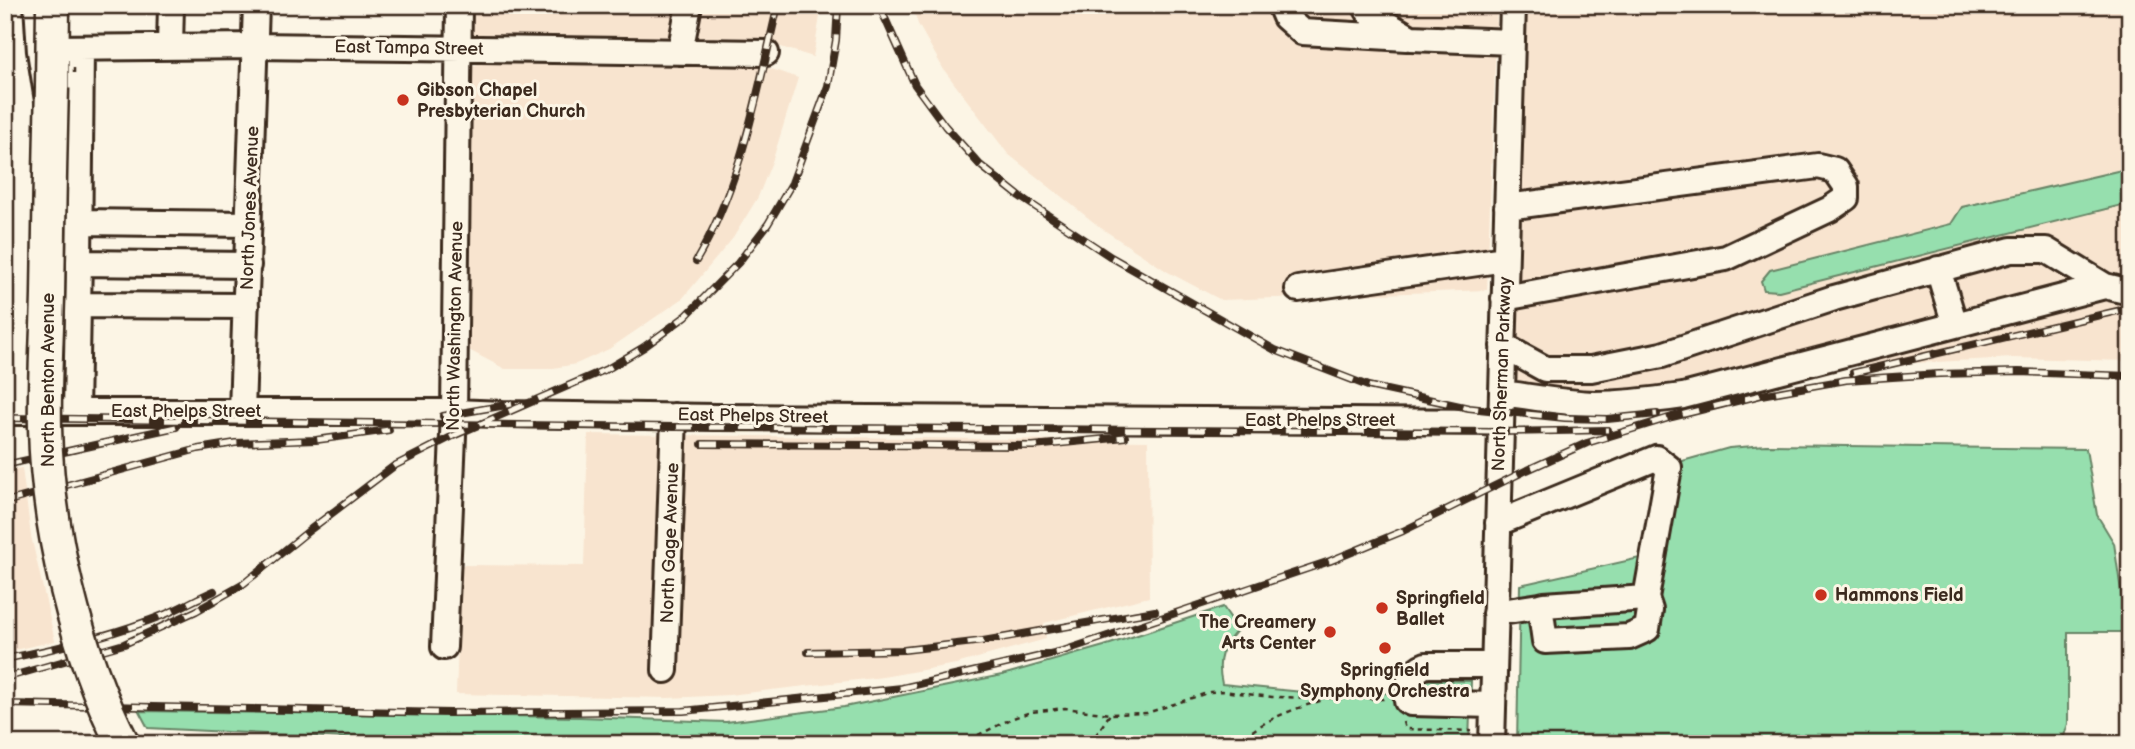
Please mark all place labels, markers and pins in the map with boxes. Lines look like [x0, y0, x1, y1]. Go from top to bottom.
place label: Gibson Chapel Presbyterian Church [417, 80, 585, 122]
marker: Gibson Chapel Presbyterian Church [395, 92, 411, 108]
place label: Hammons Field [1835, 585, 1963, 606]
marker: Hammons Field [1813, 587, 1829, 603]
place label: Springfield Ballet [1396, 588, 1485, 630]
marker: Springfield Ballet [1374, 600, 1390, 616]
place label: The Creamery Arts Center [1199, 612, 1317, 654]
marker: The Creamery Arts Center [1322, 624, 1338, 640]
marker: Springfield Symphony Orchestra [1377, 640, 1393, 656]
place label: Springfield Symphony Orchestra [1300, 660, 1470, 702]

